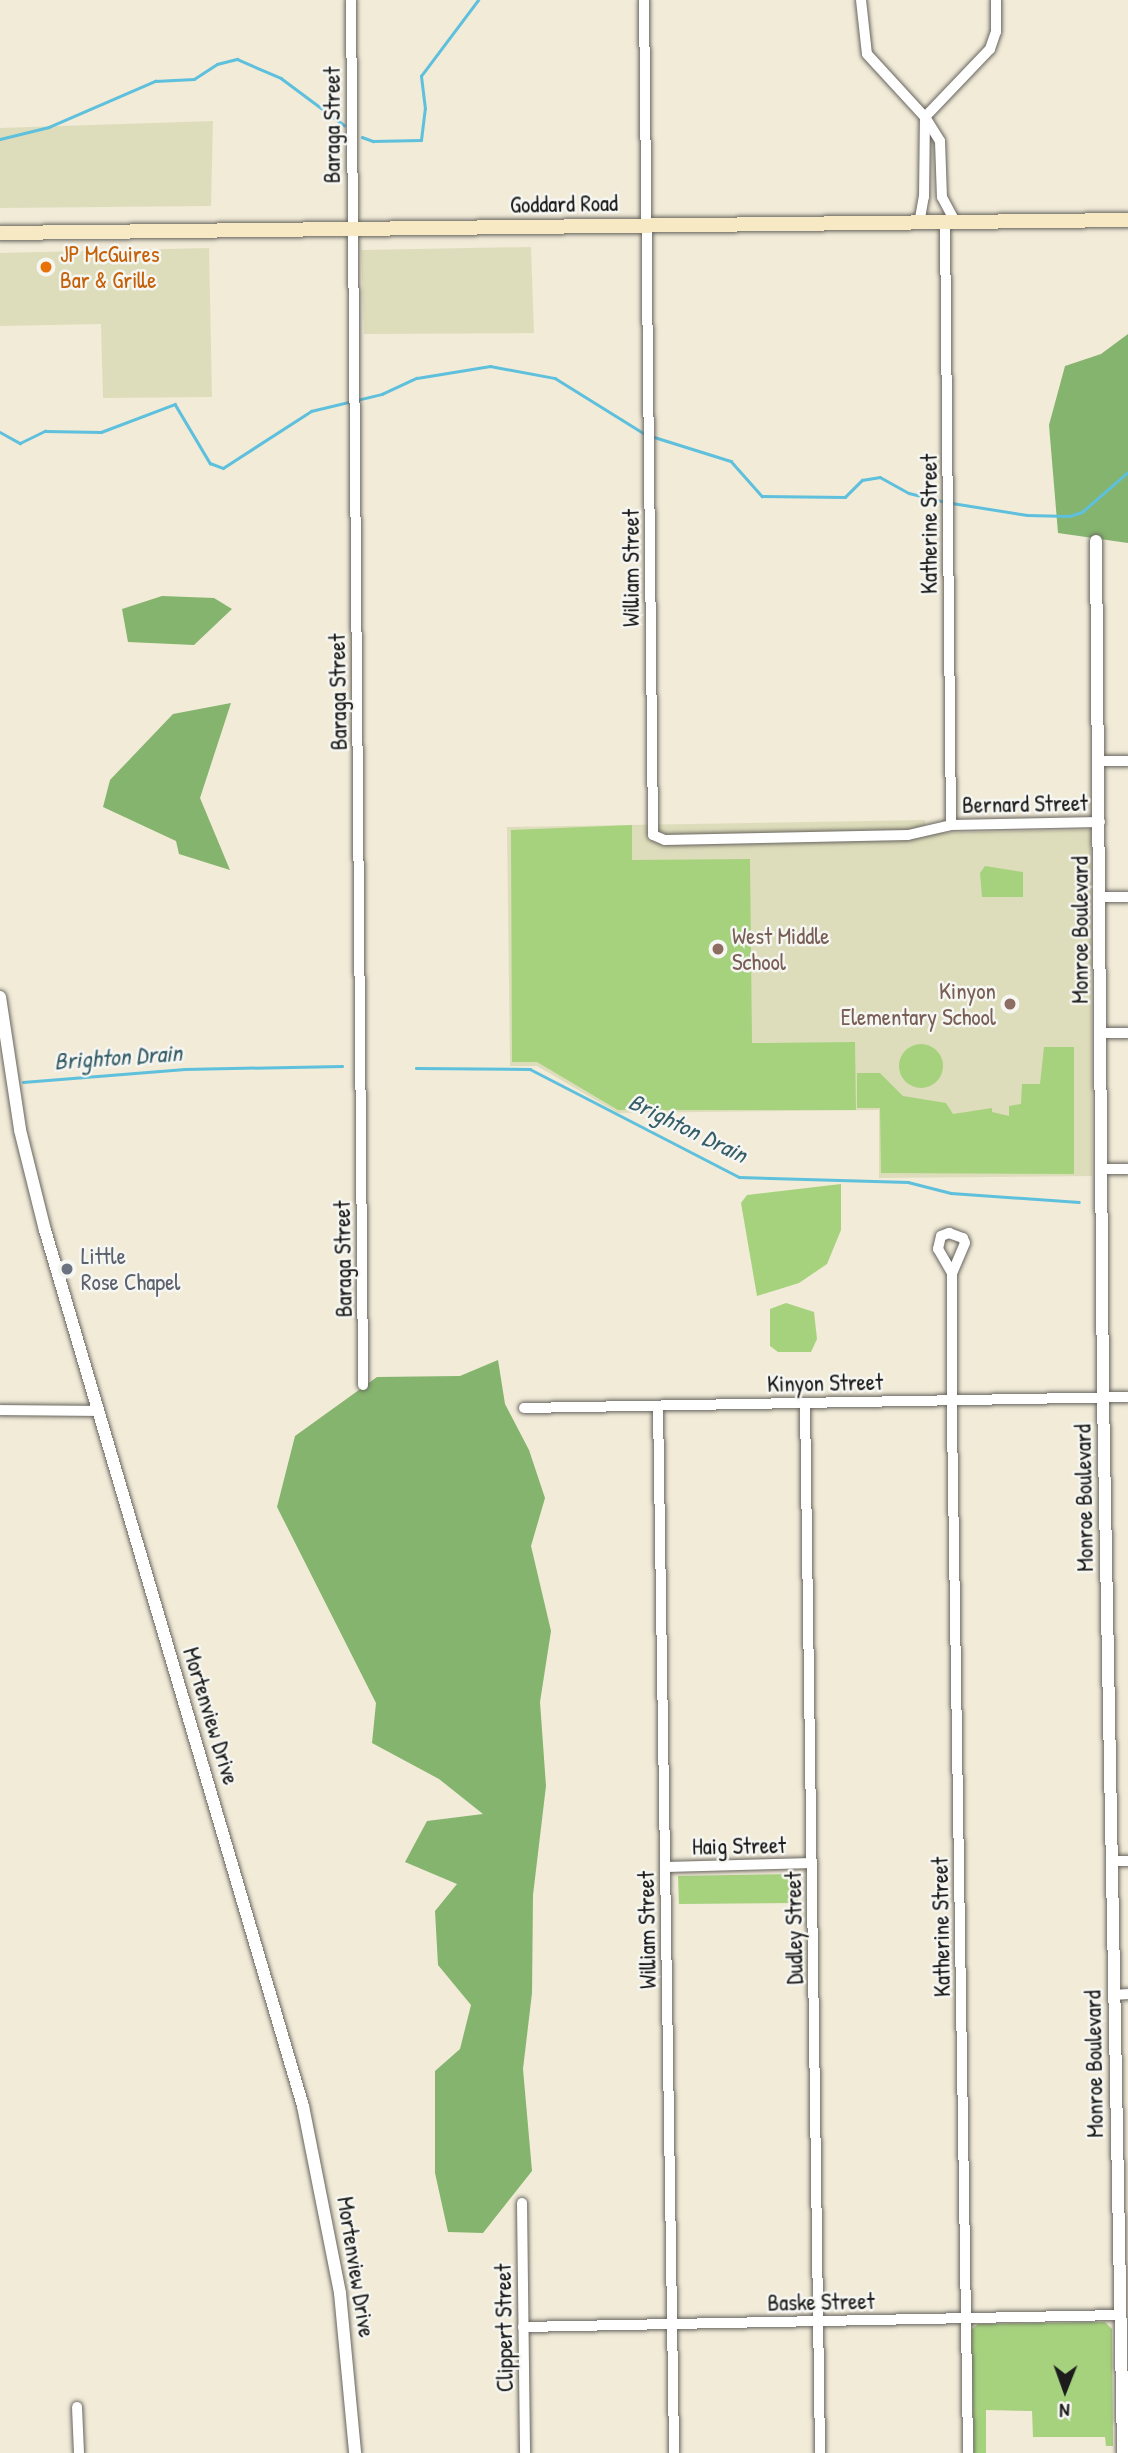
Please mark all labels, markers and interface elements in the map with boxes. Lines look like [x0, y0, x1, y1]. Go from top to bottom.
street label: Baraga Street [318, 67, 346, 183]
street label: Goddard Road [510, 189, 618, 219]
place label: JP McGuires Bar & Grille [60, 240, 160, 294]
marker: JP McGuires Bar & Grille [38, 259, 54, 275]
street label: Katherine Street [915, 454, 943, 594]
street label: William Street [617, 509, 645, 627]
street label: Baraga Street [323, 633, 353, 751]
street label: Bernard Street [962, 789, 1088, 819]
street label: Monroe Boulevard [1066, 856, 1094, 1004]
place label: West Middle School [732, 922, 829, 976]
marker: West Middle School [710, 941, 726, 957]
place label: Kinyon Elementary School [841, 977, 996, 1031]
marker: Kinyon Elementary School [1002, 996, 1018, 1012]
water label: Brighton Drain [53, 1038, 183, 1076]
water label: Brighton Drain [624, 1087, 752, 1169]
street label: Baraga Street [328, 1200, 358, 1318]
place label: Little Rose Chapel [81, 1242, 180, 1296]
marker: Little Rose Chapel [59, 1261, 75, 1277]
street label: Kinyon Street [767, 1368, 883, 1398]
street label: Monroe Boulevard [1069, 1424, 1099, 1572]
street label: Mortenview Drive [177, 1644, 245, 1788]
street label: Haig Street [692, 1831, 786, 1861]
street label: Katherine Street [926, 1857, 956, 1997]
street label: William Street [632, 1871, 662, 1989]
street label: Dudley Street [779, 1871, 809, 1985]
street label: Monroe Boulevard [1079, 1990, 1109, 2138]
street label: Mortenview Drive [331, 2195, 381, 2339]
street label: Clippert Street [489, 2264, 519, 2392]
street label: Baske Street [767, 2287, 875, 2317]
north arrow [1030, 2355, 1100, 2425]
text: N [1059, 2398, 1070, 2424]

